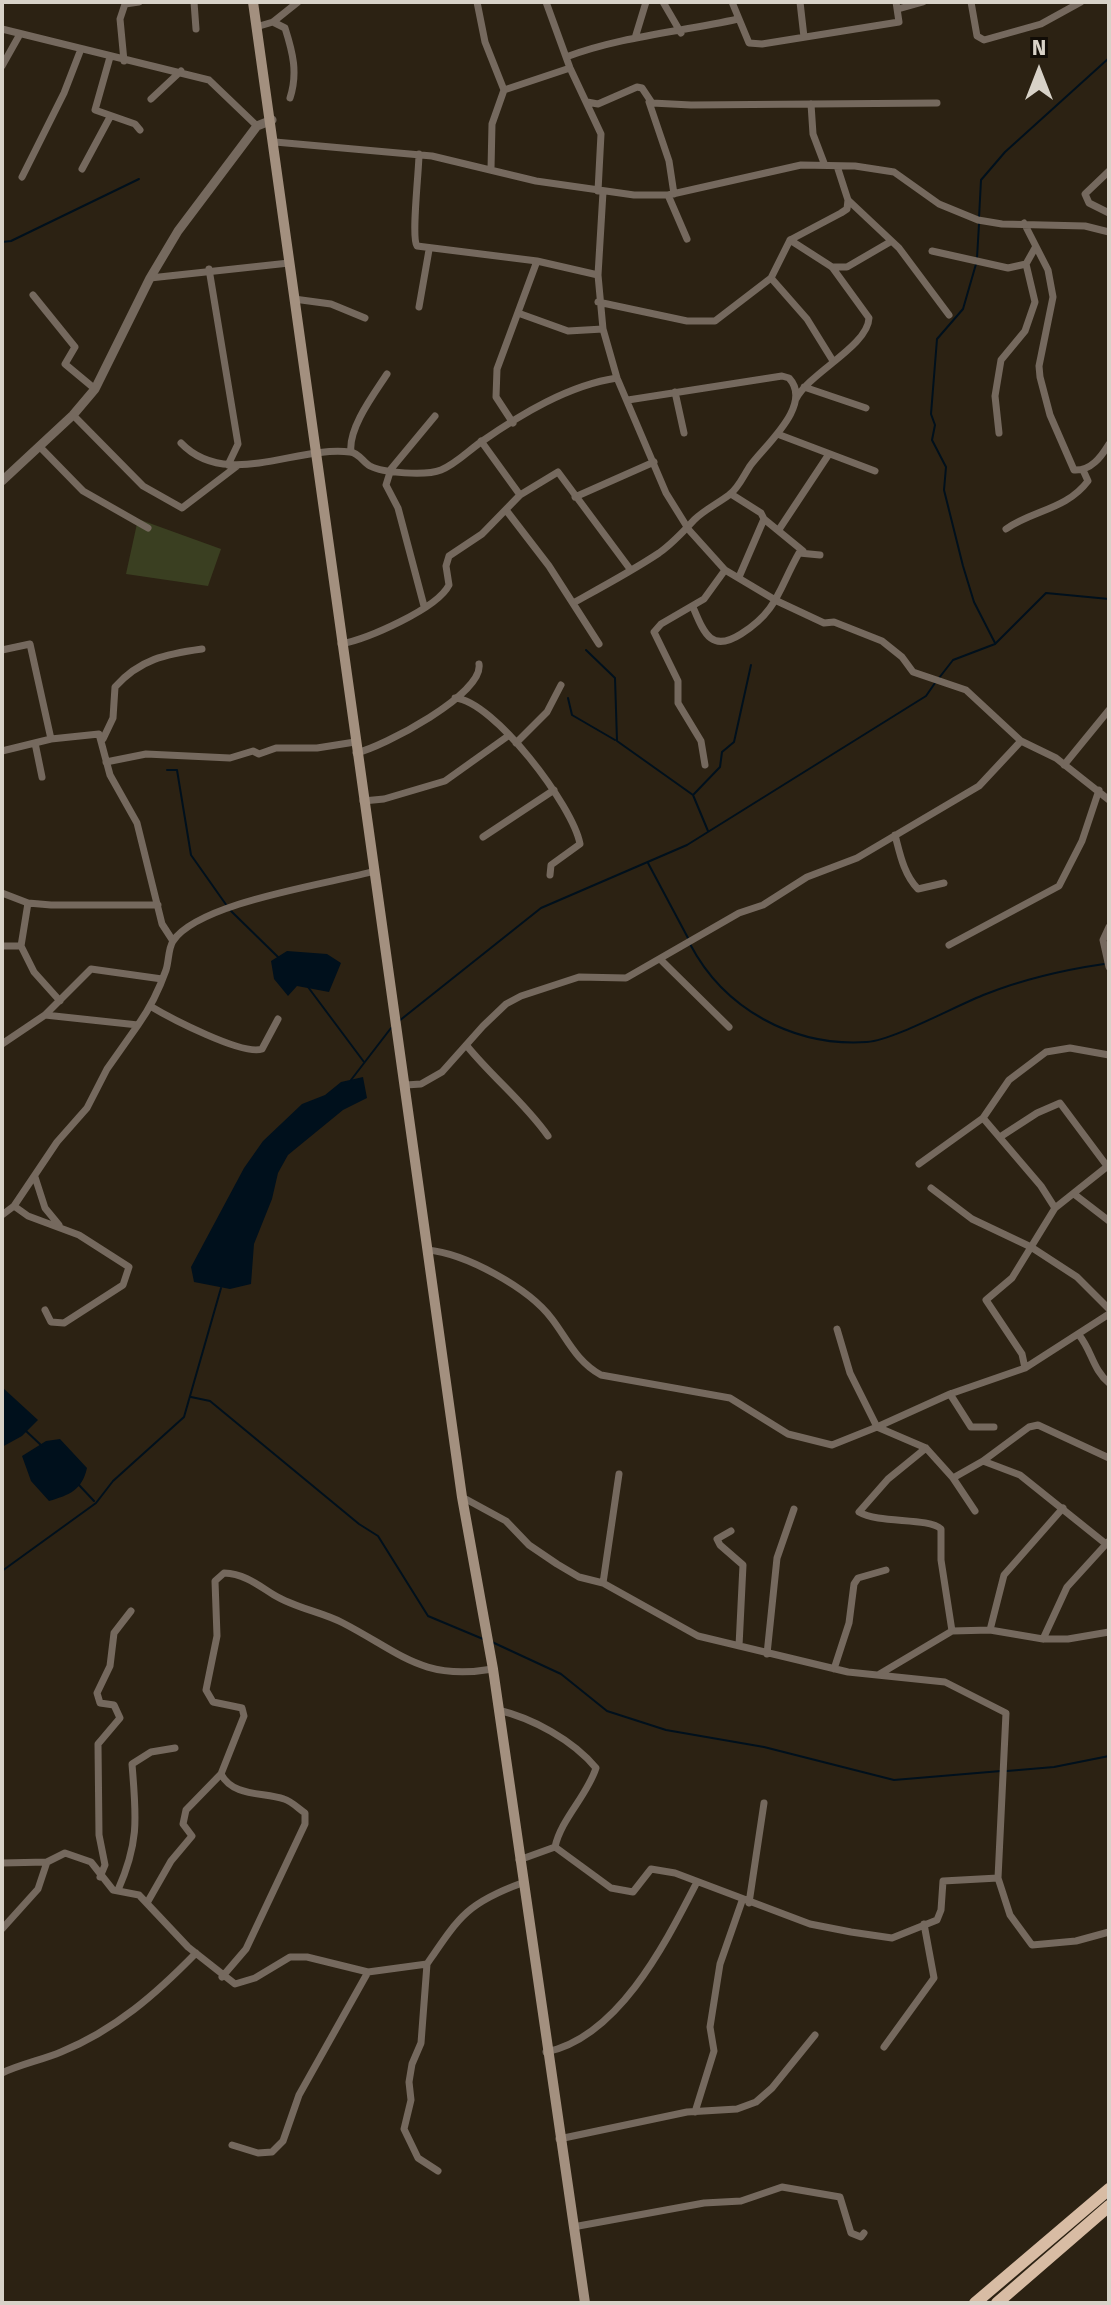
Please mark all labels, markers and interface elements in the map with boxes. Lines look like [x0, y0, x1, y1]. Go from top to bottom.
north arrow [999, 32, 1079, 112]
text: N [1032, 34, 1046, 61]

